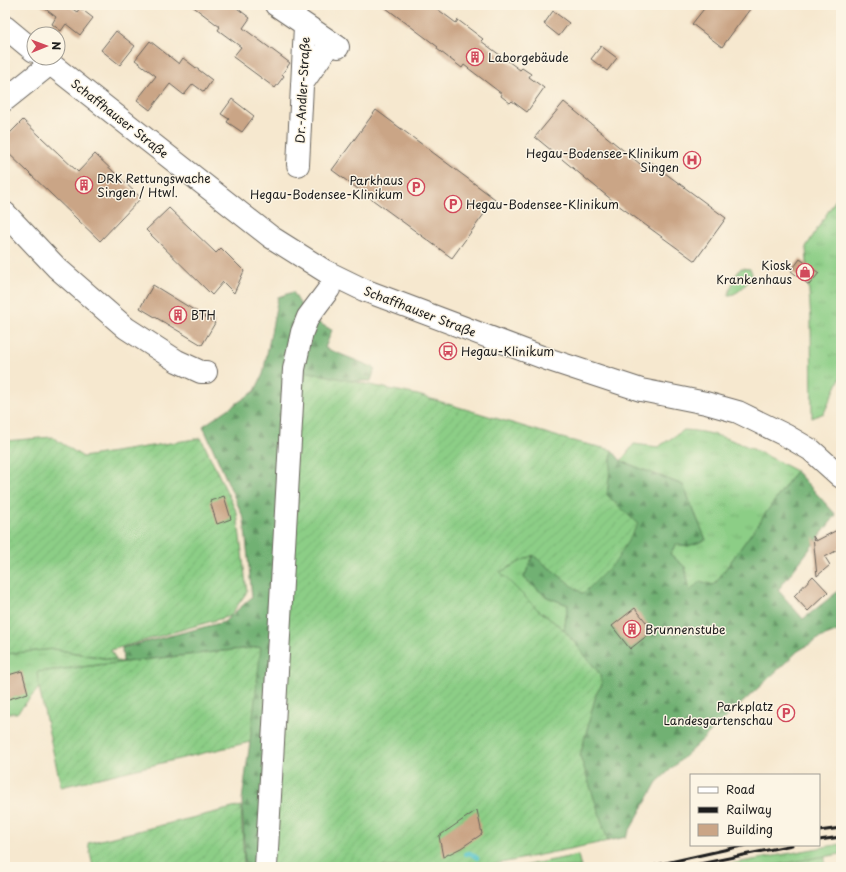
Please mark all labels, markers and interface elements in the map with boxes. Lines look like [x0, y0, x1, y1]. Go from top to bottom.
north arrow [26, 26, 66, 66]
street label: Dr.-Andler-Straße [290, 36, 314, 144]
text: N [48, 41, 65, 51]
building icon: Laborgebäude [465, 47, 485, 67]
place label: Laborgebäude [488, 48, 569, 66]
street label: Schaffhauser Straße [68, 74, 172, 162]
place label: Hegau-Bodensee-Klinikum Singen [526, 144, 679, 176]
hospital icon: Hegau-Bodensee-Klinikum Singen [682, 150, 702, 170]
place label: DRK Rettungswache Singen / Htwl. [97, 169, 211, 201]
place label: Parkhaus Hegau-Bodensee-Klinikum [250, 171, 404, 203]
building icon: DRK Rettungswache Singen / Htwl. [74, 175, 94, 195]
parking icon: Parkhaus Hegau-Bodensee-Klinikum [406, 177, 426, 197]
parking icon: Hegau-Bodensee-Klinikum [443, 194, 463, 214]
place label: Hegau-Bodensee-Klinikum [466, 195, 619, 213]
place label: Kiosk Krankenhaus [716, 256, 793, 288]
shop icon: Kiosk Krankenhaus [795, 262, 815, 282]
street label: Schaffhauser Straße [361, 281, 479, 341]
building icon: BTH [168, 305, 188, 325]
place label: BTH [191, 306, 216, 324]
bus stop icon: Hegau-Klinikum [438, 341, 458, 361]
place label: Hegau-Klinikum [461, 342, 554, 360]
building icon: Brunnenstube [622, 619, 642, 639]
place label: Brunnenstube [645, 620, 726, 638]
place label: Parkplatz Landesgartenschau [663, 697, 773, 729]
parking icon: Parkplatz Landesgartenschau [776, 703, 796, 723]
legend [690, 774, 820, 846]
text: Road [726, 780, 755, 798]
text: Railway [726, 800, 772, 818]
text: Building [726, 820, 773, 838]

